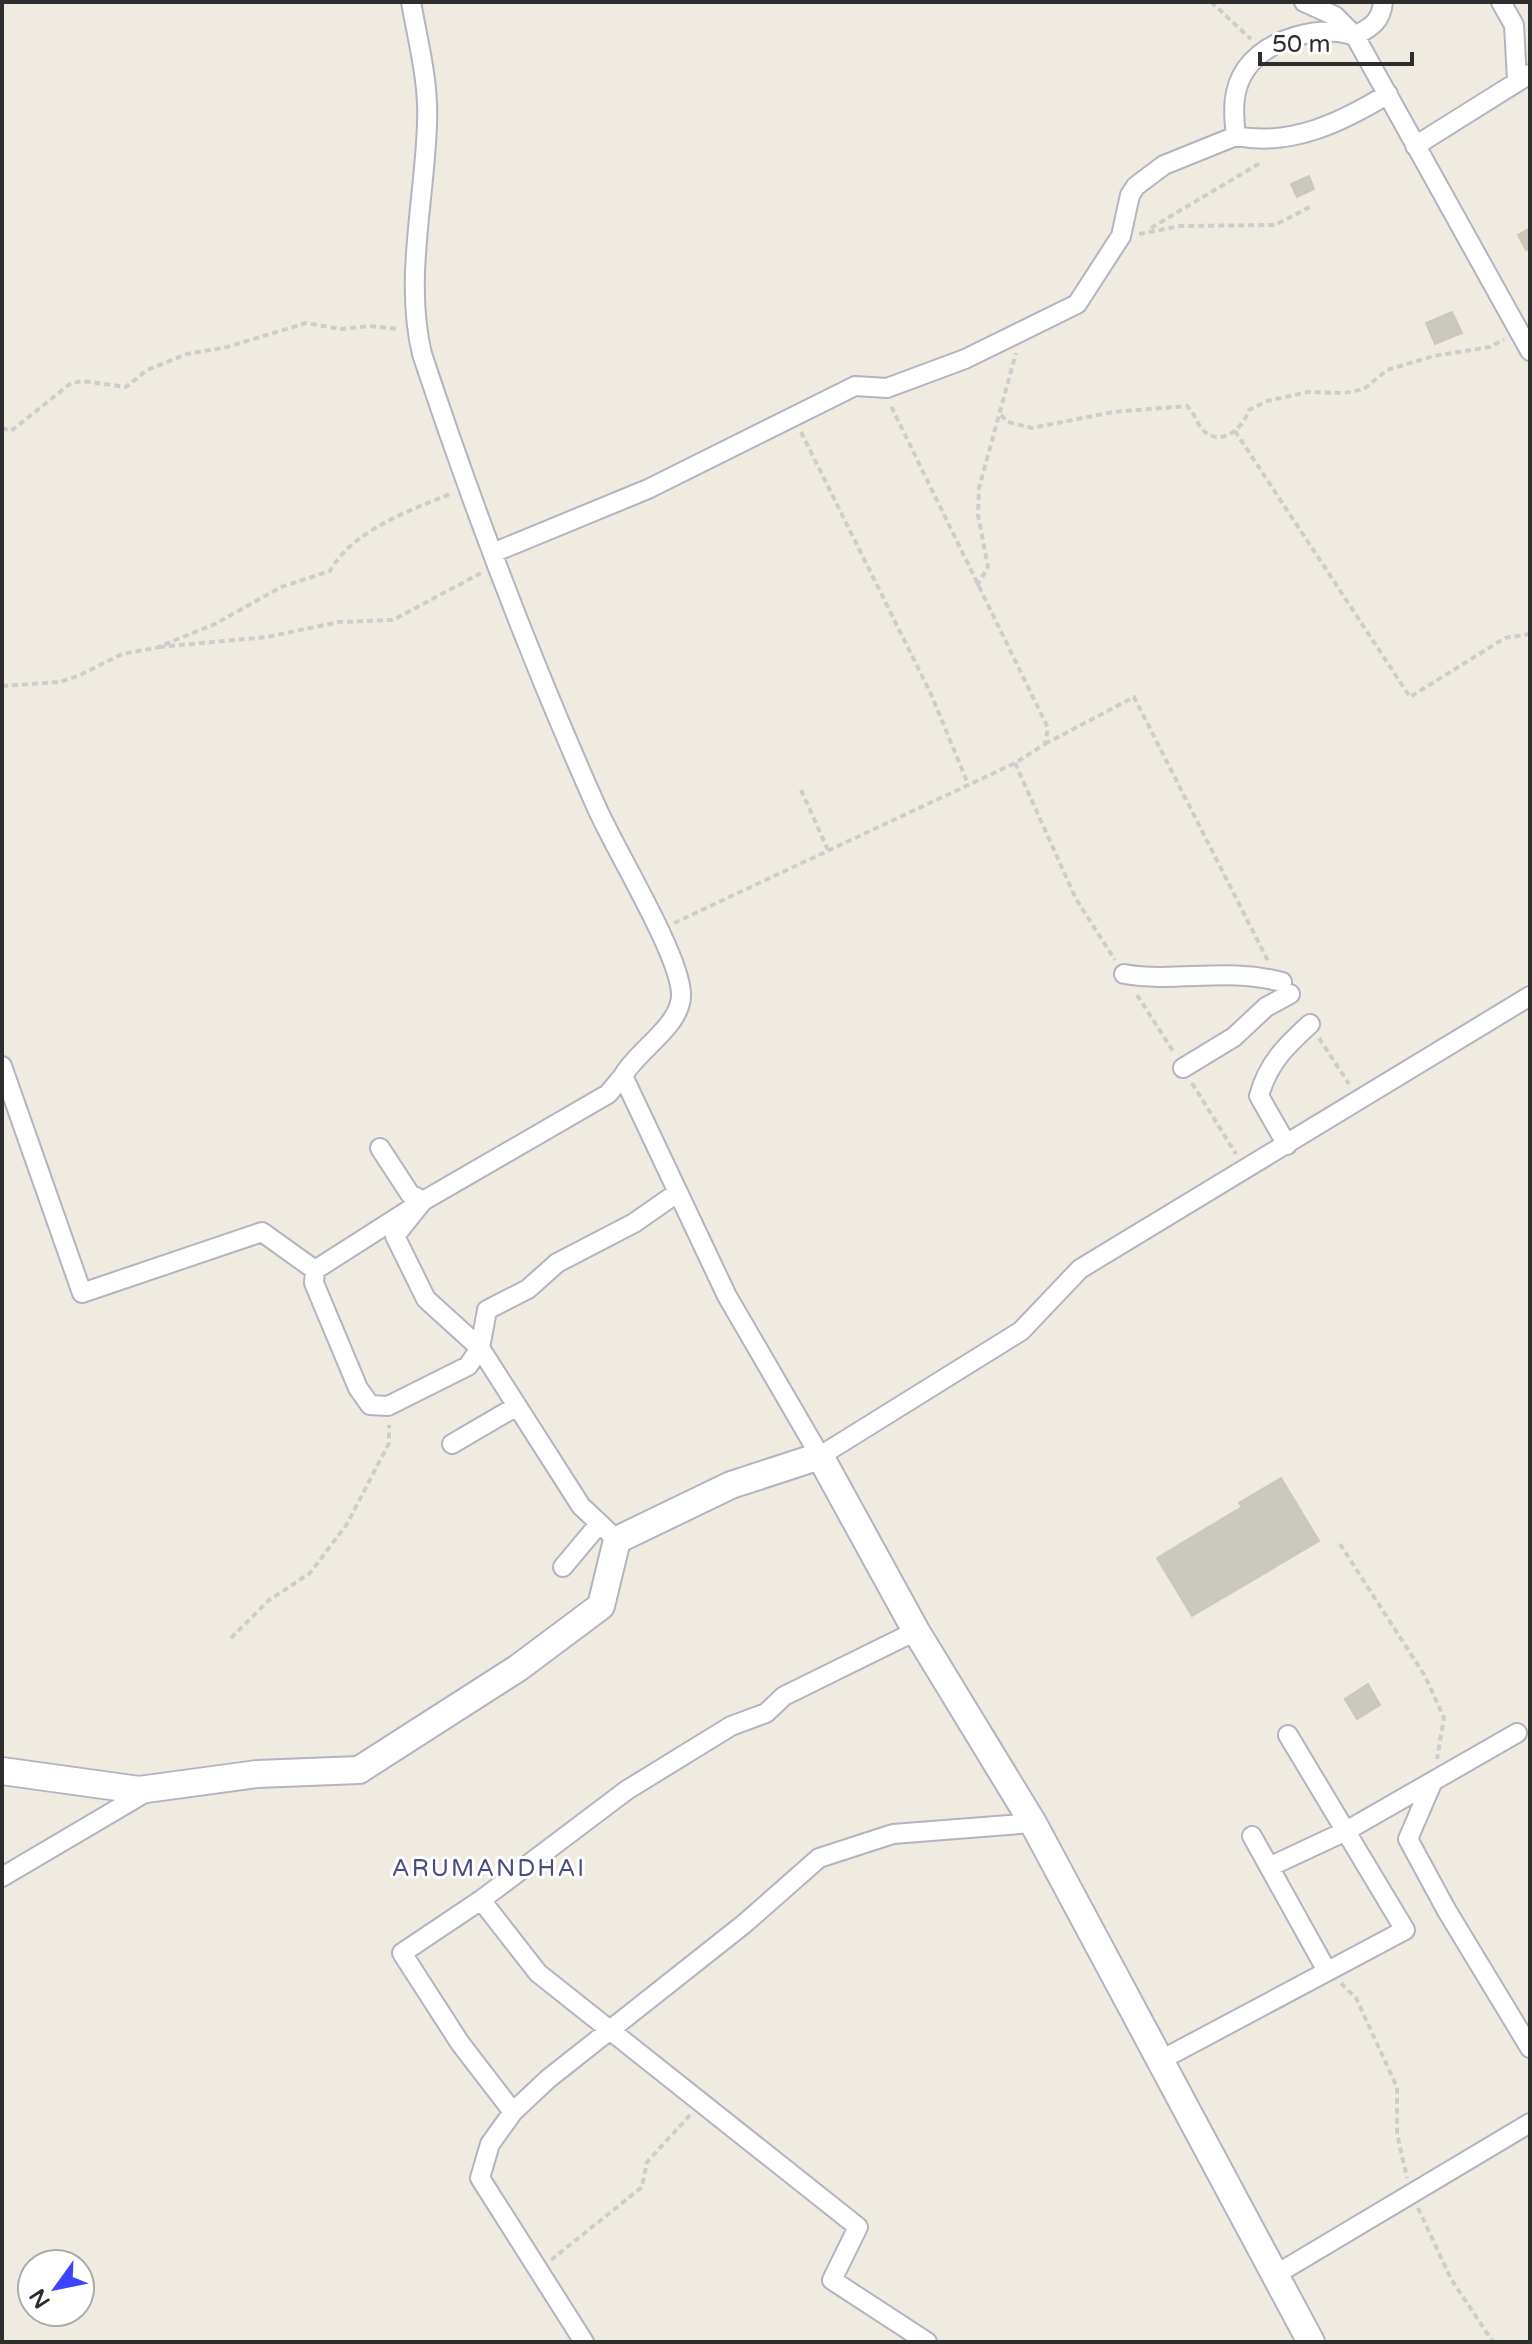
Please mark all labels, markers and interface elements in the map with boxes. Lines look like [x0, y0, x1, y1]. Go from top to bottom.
scale bar [1260, 16, 1412, 66]
text: 50 m [1272, 30, 1330, 59]
district label: ARUMANDHAI [392, 1854, 586, 1883]
north arrow [16, 2248, 96, 2328]
text: N [24, 2284, 56, 2313]

